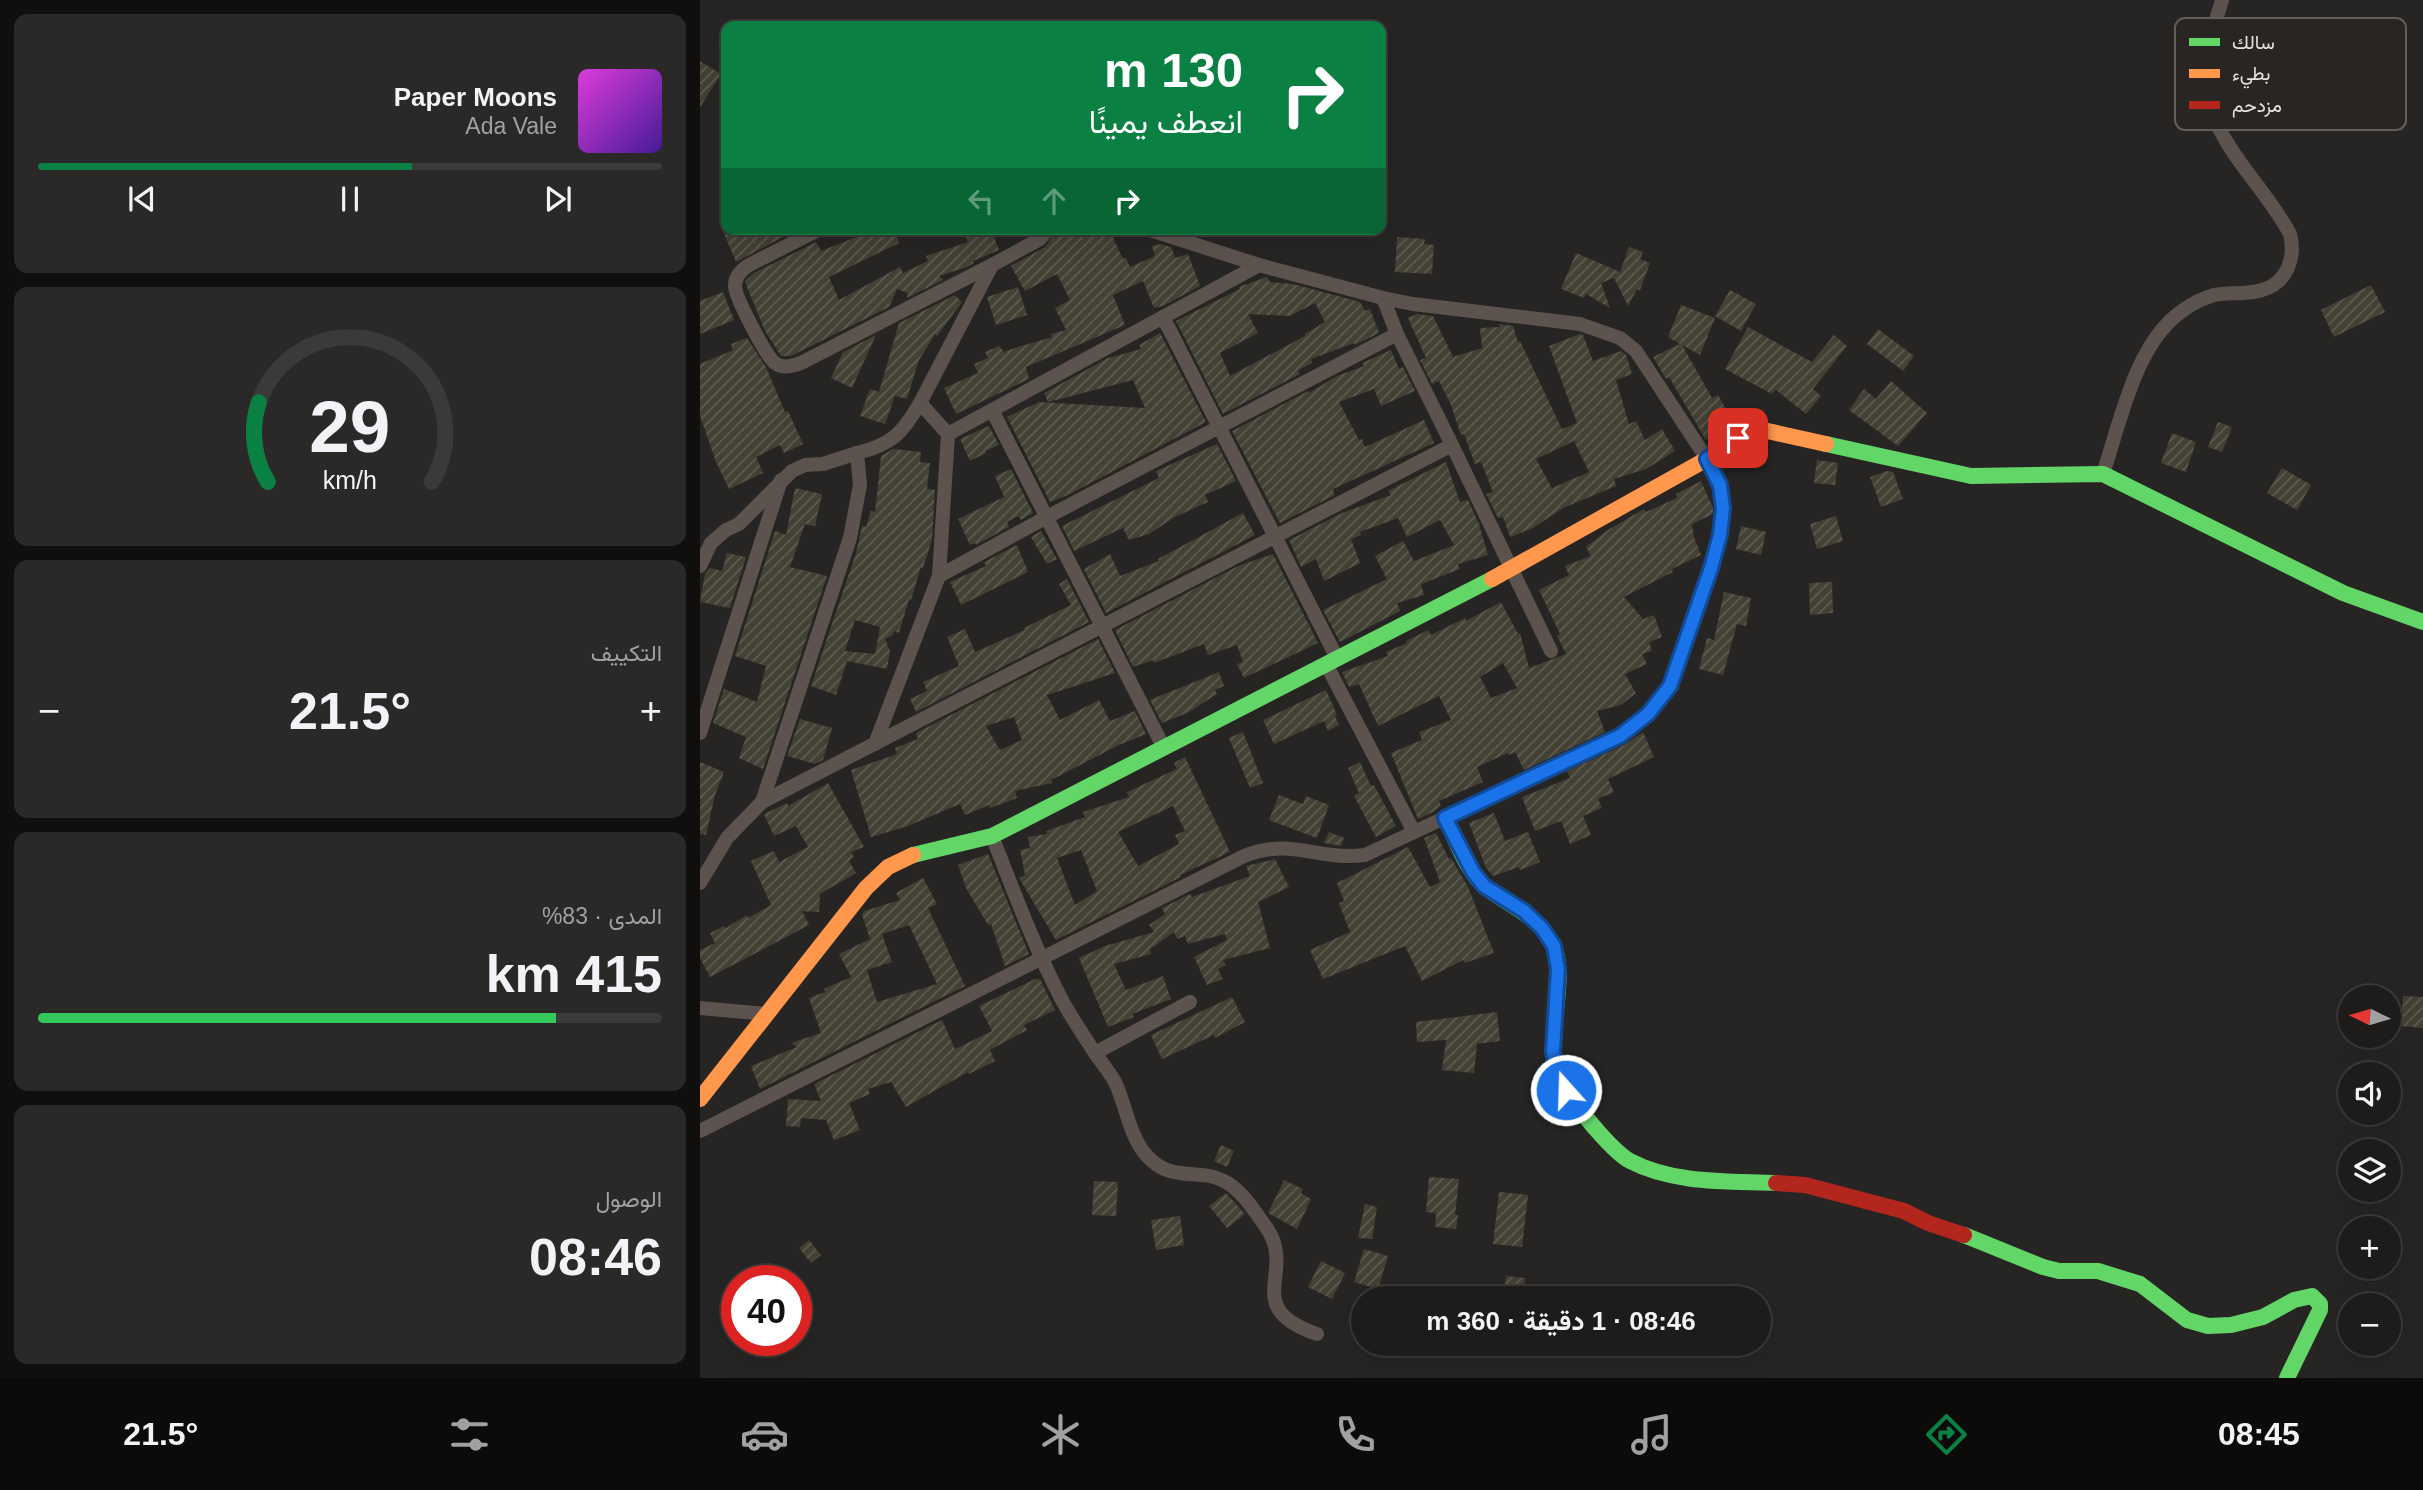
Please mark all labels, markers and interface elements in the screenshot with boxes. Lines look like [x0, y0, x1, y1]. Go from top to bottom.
legend [2175, 18, 2406, 130]
text: سالك [2232, 32, 2275, 53]
text: 130 m [1104, 43, 1243, 97]
icon: right [1267, 49, 1358, 140]
text: بطيء [2232, 63, 2270, 89]
text: Paper Moons [394, 82, 557, 112]
text: مزدحم [2232, 95, 2282, 118]
text: انعطف يمينًا [1089, 104, 1243, 140]
text: Ada Vale [465, 113, 557, 139]
icon: previous [123, 180, 161, 218]
icon: pause [331, 180, 369, 218]
icon: next [539, 180, 577, 218]
icon: left [962, 182, 1000, 220]
icon: ahead [1035, 182, 1073, 220]
icon: right [1108, 182, 1146, 220]
text: 29 [310, 387, 390, 468]
pin [1708, 408, 1768, 468]
icon: arrive [1719, 419, 1757, 457]
text: km/h [323, 466, 377, 494]
text: التكييف [591, 640, 662, 666]
text: 21.5° [289, 682, 411, 740]
text: − [38, 690, 60, 732]
text: + [640, 690, 662, 732]
text: المدى · 83% [542, 903, 662, 929]
text: 415 km [486, 945, 662, 1003]
north arrow [2338, 985, 2401, 1048]
map controls [2338, 985, 2401, 1356]
position arrow [1529, 1053, 1603, 1127]
button: sound [2338, 1062, 2401, 1125]
button: layers [2338, 1139, 2401, 1202]
text: الوصول [596, 1186, 662, 1212]
button: + [2338, 1216, 2401, 1279]
text: 08:46 [529, 1228, 662, 1286]
speed limit sign: 40 [721, 1265, 812, 1356]
button: − [2338, 1293, 2401, 1356]
text: 08:46 · 1 دقيقة · 360 m [1426, 1306, 1696, 1336]
icon: filters [445, 1410, 494, 1459]
icon: car [740, 1410, 789, 1459]
icon: climate [1036, 1410, 1085, 1459]
icon: phone [1331, 1410, 1380, 1459]
icon: music [1627, 1410, 1676, 1459]
icon: directions [1922, 1410, 1971, 1459]
text: 21.5° [123, 1416, 198, 1452]
text: 08:45 [2218, 1416, 2300, 1452]

